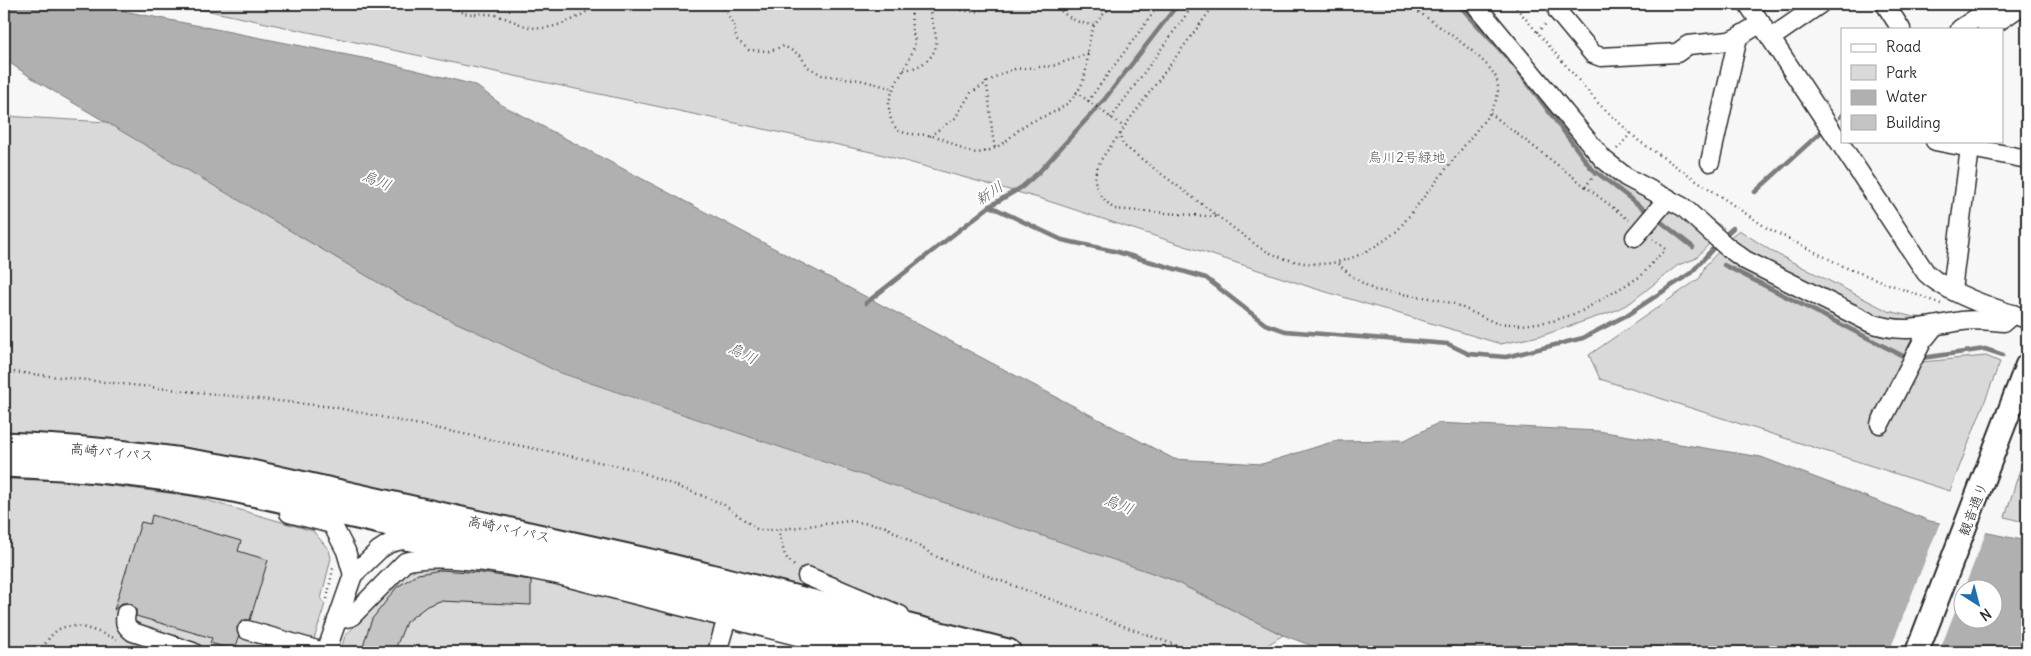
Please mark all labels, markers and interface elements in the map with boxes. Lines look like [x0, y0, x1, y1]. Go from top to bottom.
legend [1841, 28, 2004, 142]
text: Road [1886, 37, 1921, 56]
text: Park [1886, 63, 1917, 82]
text: Water [1886, 87, 1927, 106]
text: Building [1886, 113, 1941, 132]
park label: 烏川2号緑地 [1368, 148, 1446, 166]
water label: 烏川 [359, 165, 395, 195]
water label: 新川 [971, 177, 1007, 209]
water label: 烏川 [725, 338, 761, 368]
street label: 高崎バイパス [70, 439, 154, 465]
street label: 観音通り [1955, 480, 1991, 538]
water label: 烏川 [1102, 490, 1136, 518]
street label: 高崎バイパス [466, 511, 552, 547]
north arrow [1954, 578, 2004, 628]
text: N [1976, 604, 1995, 625]

